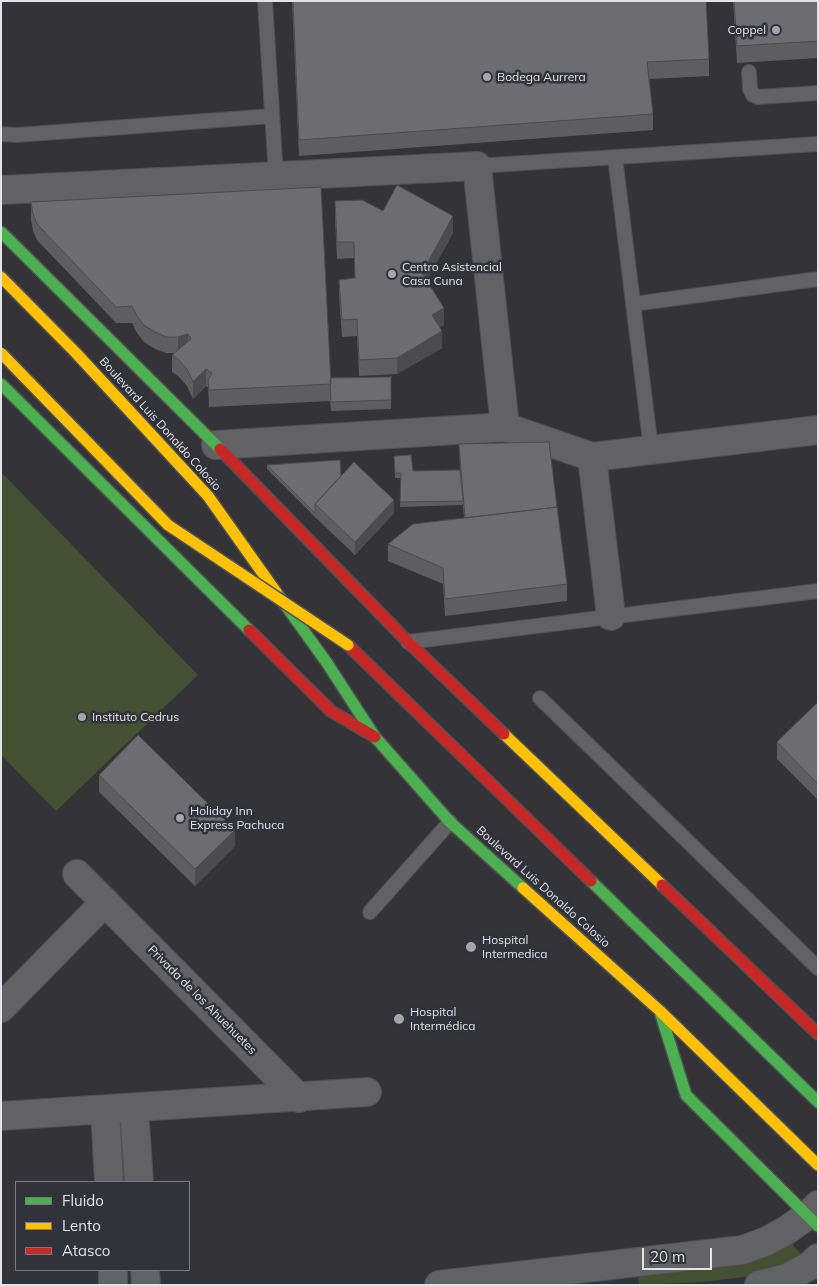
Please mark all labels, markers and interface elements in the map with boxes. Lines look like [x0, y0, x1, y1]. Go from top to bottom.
place label: Coppel [728, 23, 766, 37]
marker: Coppel [770, 24, 782, 36]
place label: Bodega Aurrera [497, 70, 586, 84]
marker: Bodega Aurrera [481, 71, 493, 83]
place label: Centro Asistencial Casa Cuna [402, 260, 502, 288]
marker: Centro Asistencial Casa Cuna [386, 268, 398, 280]
street label: Boulevard Luis Donaldo Colosio [96, 354, 224, 494]
place label: Instituto Cedrus [92, 710, 179, 724]
marker: Instituto Cedrus [76, 711, 88, 723]
place label: Holiday Inn Express Pachuca [190, 804, 284, 832]
marker: Holiday Inn Express Pachuca [174, 812, 186, 824]
street label: Boulevard Luis Donaldo Colosio [473, 823, 613, 951]
place label: Hospital Intermedica [482, 933, 547, 961]
marker: Hospital Intermedica [464, 940, 478, 954]
street label: Privada de los Ahuehuetes [145, 943, 259, 1057]
place label: Hospital Intermédica [410, 1005, 475, 1033]
marker: Hospital Intermédica [392, 1012, 406, 1026]
legend [15, 1181, 190, 1271]
text: Fluido [62, 1191, 104, 1210]
text: Lento [62, 1216, 101, 1235]
scale bar [644, 1238, 714, 1270]
text: Atasco [62, 1241, 110, 1260]
text: 20 m [650, 1247, 685, 1266]

